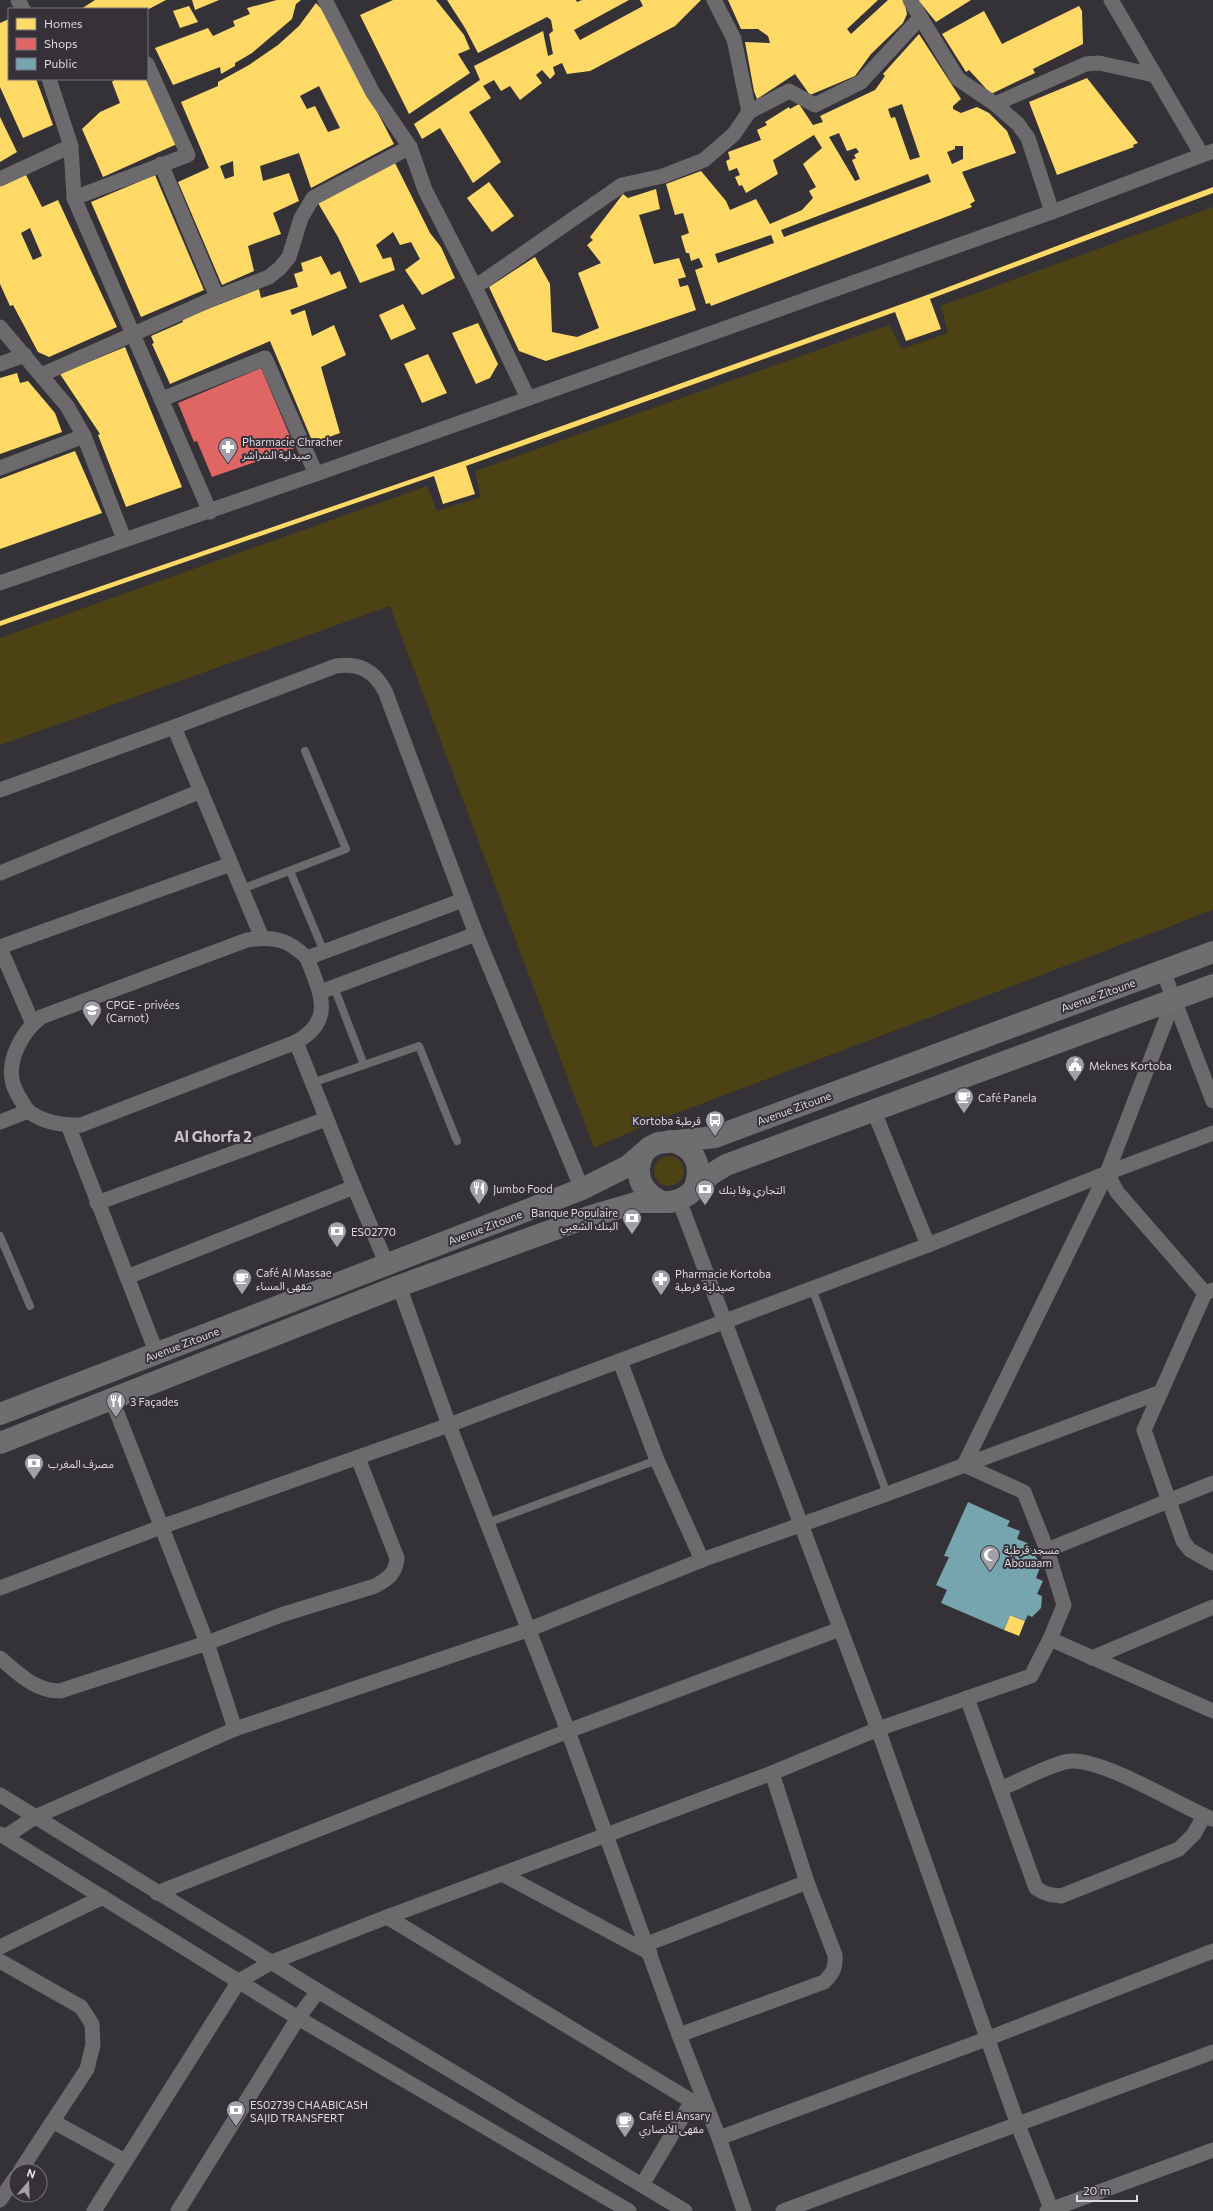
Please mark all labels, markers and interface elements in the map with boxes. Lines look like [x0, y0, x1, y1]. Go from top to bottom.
legend [8, 8, 148, 80]
text: Homes [44, 16, 82, 30]
text: Shops [44, 36, 78, 50]
text: Public [44, 56, 77, 70]
place label: Pharmacie Chracher صيدلية الشراشر [241, 435, 343, 462]
pharmacy icon: Pharmacie Chracher صيدلية الشراشر [217, 436, 239, 464]
street label: Avenue Zitoune [1059, 975, 1137, 1014]
place label: CPGE - privées (Carnot) [106, 998, 180, 1024]
school or university icon: CPGE - privées (Carnot) [81, 999, 103, 1027]
public building icon: Meknes Kortoba [1064, 1054, 1086, 1082]
place label: Meknes Kortoba [1089, 1059, 1172, 1072]
cafe icon: Café Panela [953, 1086, 975, 1114]
street label: Avenue Zitoune [755, 1088, 833, 1127]
place label: Café Panela [978, 1091, 1037, 1104]
bus stop icon: Kortoba قرطبة [704, 1109, 726, 1137]
place label: Kortoba قرطبة [632, 1114, 701, 1128]
district label: Al Ghorfa 2 [174, 1127, 252, 1145]
restaurant icon: Jumbo Food [468, 1177, 490, 1205]
bank icon: التجاري وفا بنك [694, 1178, 716, 1206]
place label: Jumbo Food [493, 1182, 553, 1196]
place label: التجاري وفا بنك [719, 1183, 785, 1199]
place label: Banque Populaire البنك الشعبي [531, 1206, 618, 1235]
street label: Avenue Zitoune [446, 1207, 524, 1247]
bank icon: Banque Populaire البنك الشعبي [621, 1207, 643, 1235]
bank icon: ES02770 [326, 1220, 348, 1248]
place label: ES02770 [351, 1225, 396, 1238]
place label: Café Al Massae مقهى المساء [256, 1266, 332, 1293]
cafe icon: Café Al Massae مقهى المساء [231, 1267, 253, 1295]
place label: Pharmacie Kortoba صيدلية قرطبة [675, 1267, 771, 1294]
pharmacy icon: Pharmacie Kortoba صيدلية قرطبة [650, 1268, 672, 1296]
street label: Avenue Zitoune [143, 1324, 221, 1364]
restaurant icon: 3 Façades [105, 1390, 127, 1418]
place label: 3 Façades [130, 1395, 179, 1408]
bank icon: مصرف المغرب [23, 1452, 45, 1480]
place label: مصرف المغرب [48, 1457, 114, 1471]
place label: مسجد قرطبة Abouaam [1004, 1543, 1060, 1569]
mosque icon: مسجد قرطبة Abouaam [979, 1544, 1001, 1572]
place label: ES02739 CHAABICASH SAJID TRANSFERT [250, 2098, 368, 2125]
bank icon: ES02739 CHAABICASH SAJID TRANSFERT [225, 2099, 247, 2127]
place label: Café El Ansary مقهى الأنصاري [639, 2109, 711, 2138]
cafe icon: Café El Ansary مقهى الأنصاري [614, 2110, 636, 2138]
north arrow [8, 2163, 48, 2203]
text: N [25, 2166, 37, 2181]
scale bar [1077, 2177, 1137, 2203]
text: 20 m [1083, 2183, 1110, 2197]

